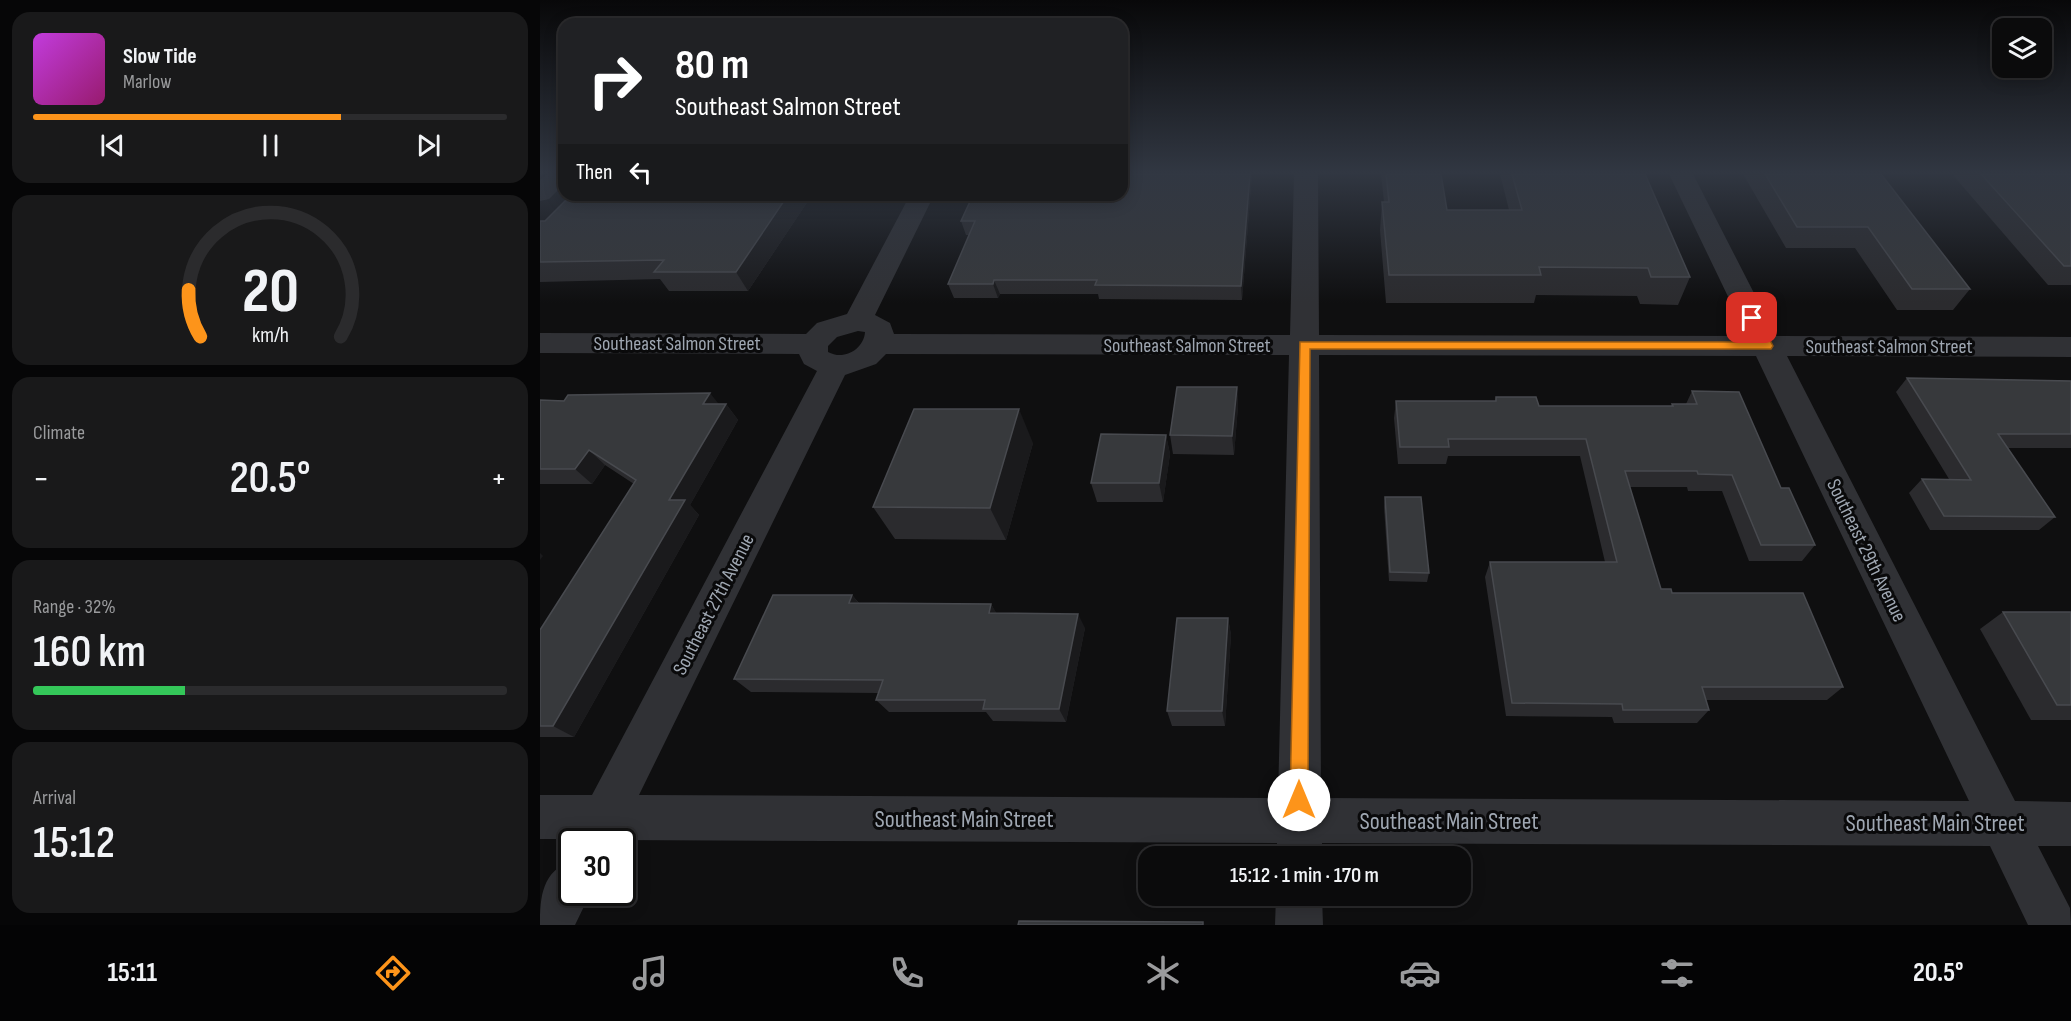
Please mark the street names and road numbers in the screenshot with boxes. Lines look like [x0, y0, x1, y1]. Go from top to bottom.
street label: Southeast Salmon Street [593, 332, 761, 356]
street label: Southeast Salmon Street [1103, 334, 1271, 358]
street label: Southeast Salmon Street [1805, 335, 1973, 359]
street label: Southeast 29th Avenue [1821, 475, 1911, 626]
street label: Southeast 27th Avenue [668, 530, 760, 679]
street label: Southeast Main Street [874, 805, 1054, 834]
street label: Southeast Main Street [1359, 807, 1539, 836]
street label: Southeast Main Street [1845, 809, 2025, 838]

